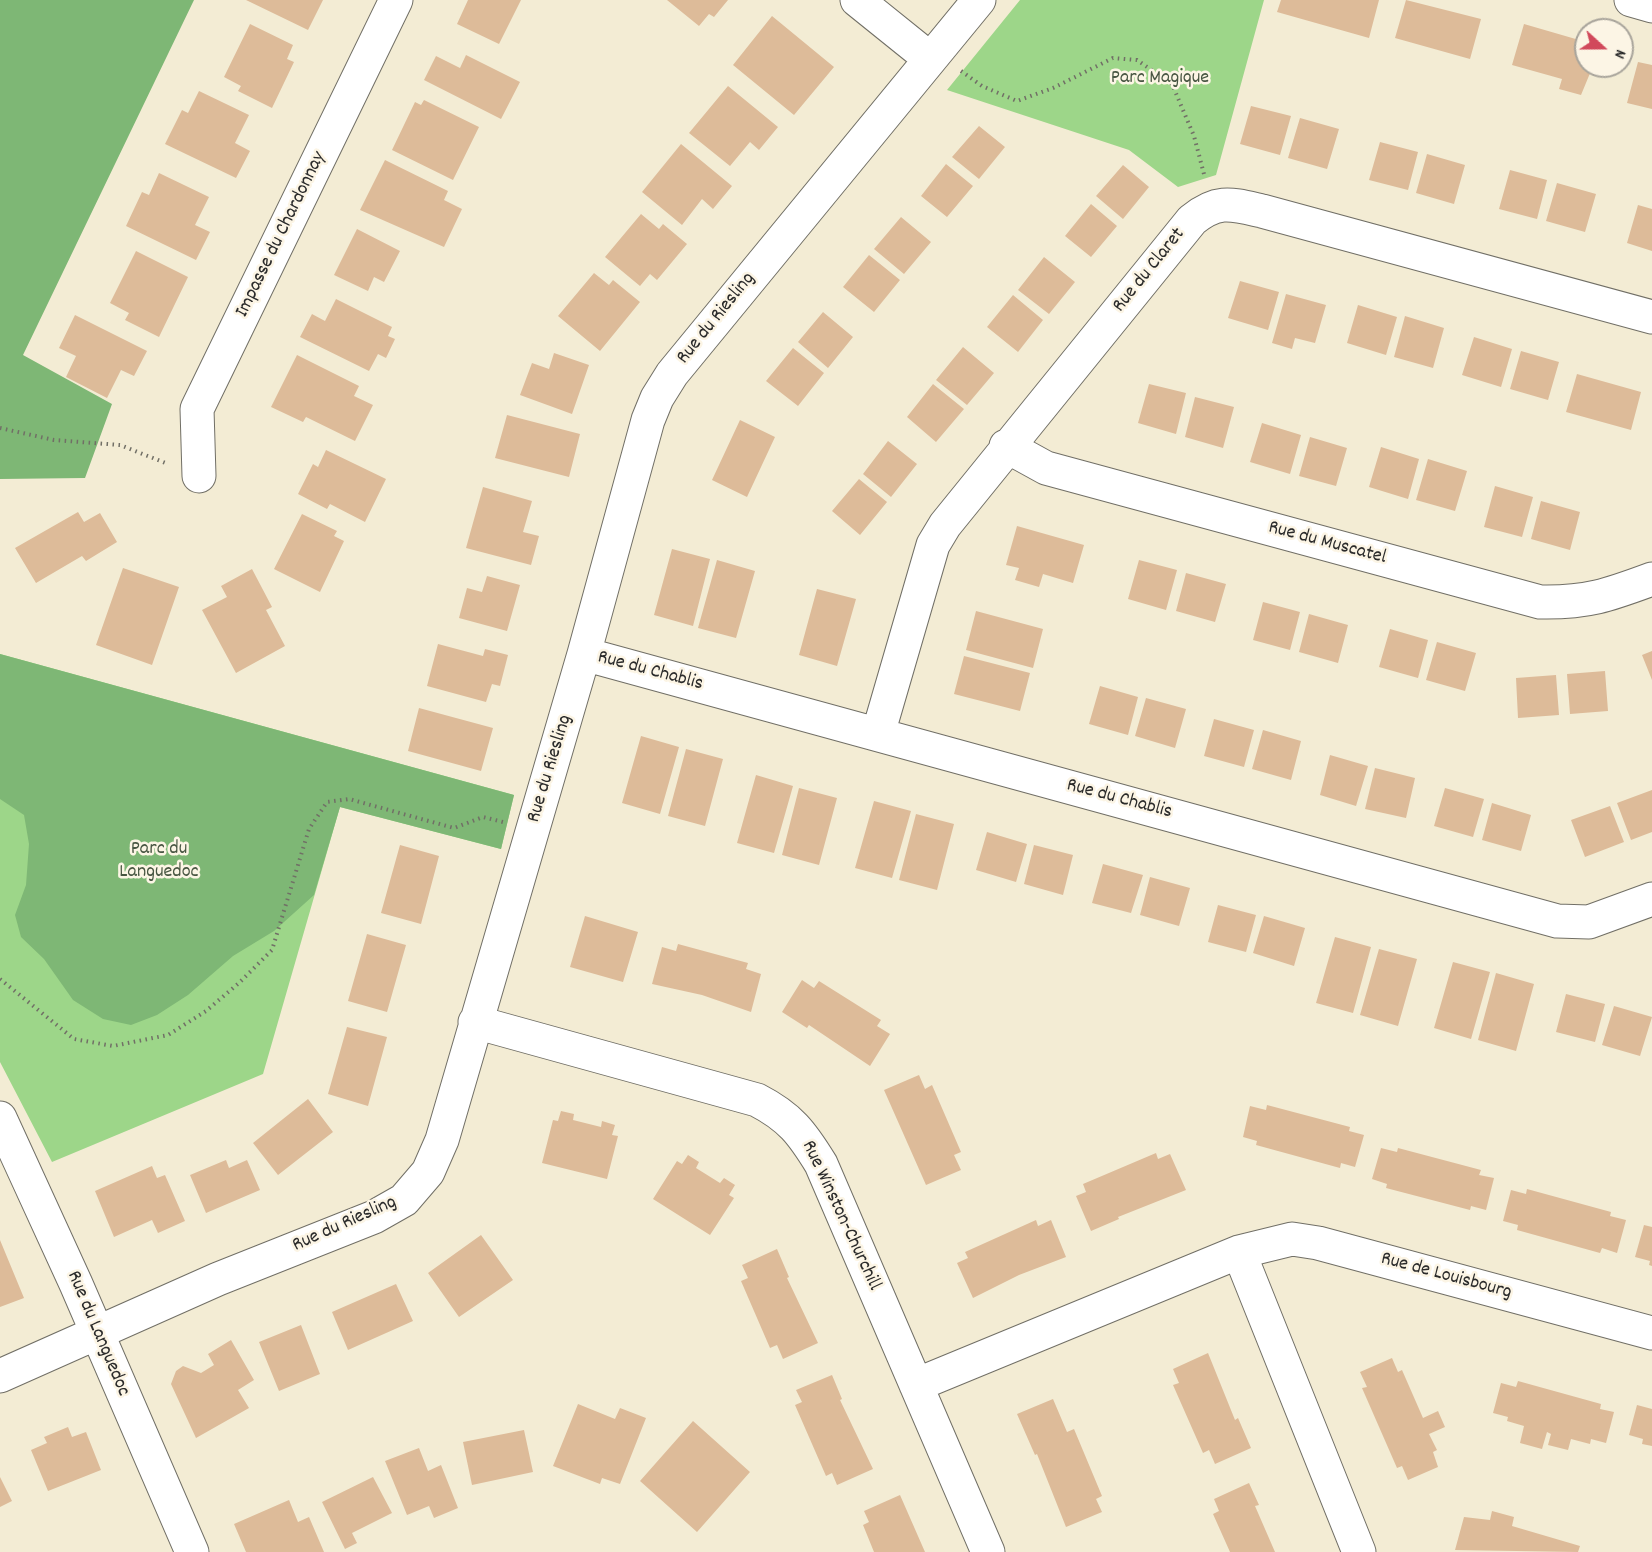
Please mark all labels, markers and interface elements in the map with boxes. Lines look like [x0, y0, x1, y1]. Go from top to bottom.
north arrow [1574, 18, 1634, 78]
text: N [1607, 46, 1632, 62]
park label: Parc Magique [1111, 67, 1209, 91]
street label: Impasse du Chardonnay [231, 148, 333, 322]
street label: Rue du Claret [1109, 224, 1191, 318]
street label: Rue du Riesling [673, 268, 761, 370]
street label: Rue du Muscatel [1265, 517, 1389, 571]
street label: Rue du Chablis [595, 646, 705, 698]
street label: Rue du Riesling [523, 712, 579, 826]
street label: Rue du Chablis [1064, 774, 1174, 826]
park label: Parc du Languedoc [119, 838, 199, 885]
street label: Rue Winston-Churchill [795, 1137, 885, 1295]
street label: Rue du Riesling [289, 1191, 401, 1259]
street label: Rue de Louisbourg [1378, 1248, 1514, 1306]
street label: Rue du Languedoc [60, 1268, 134, 1400]

